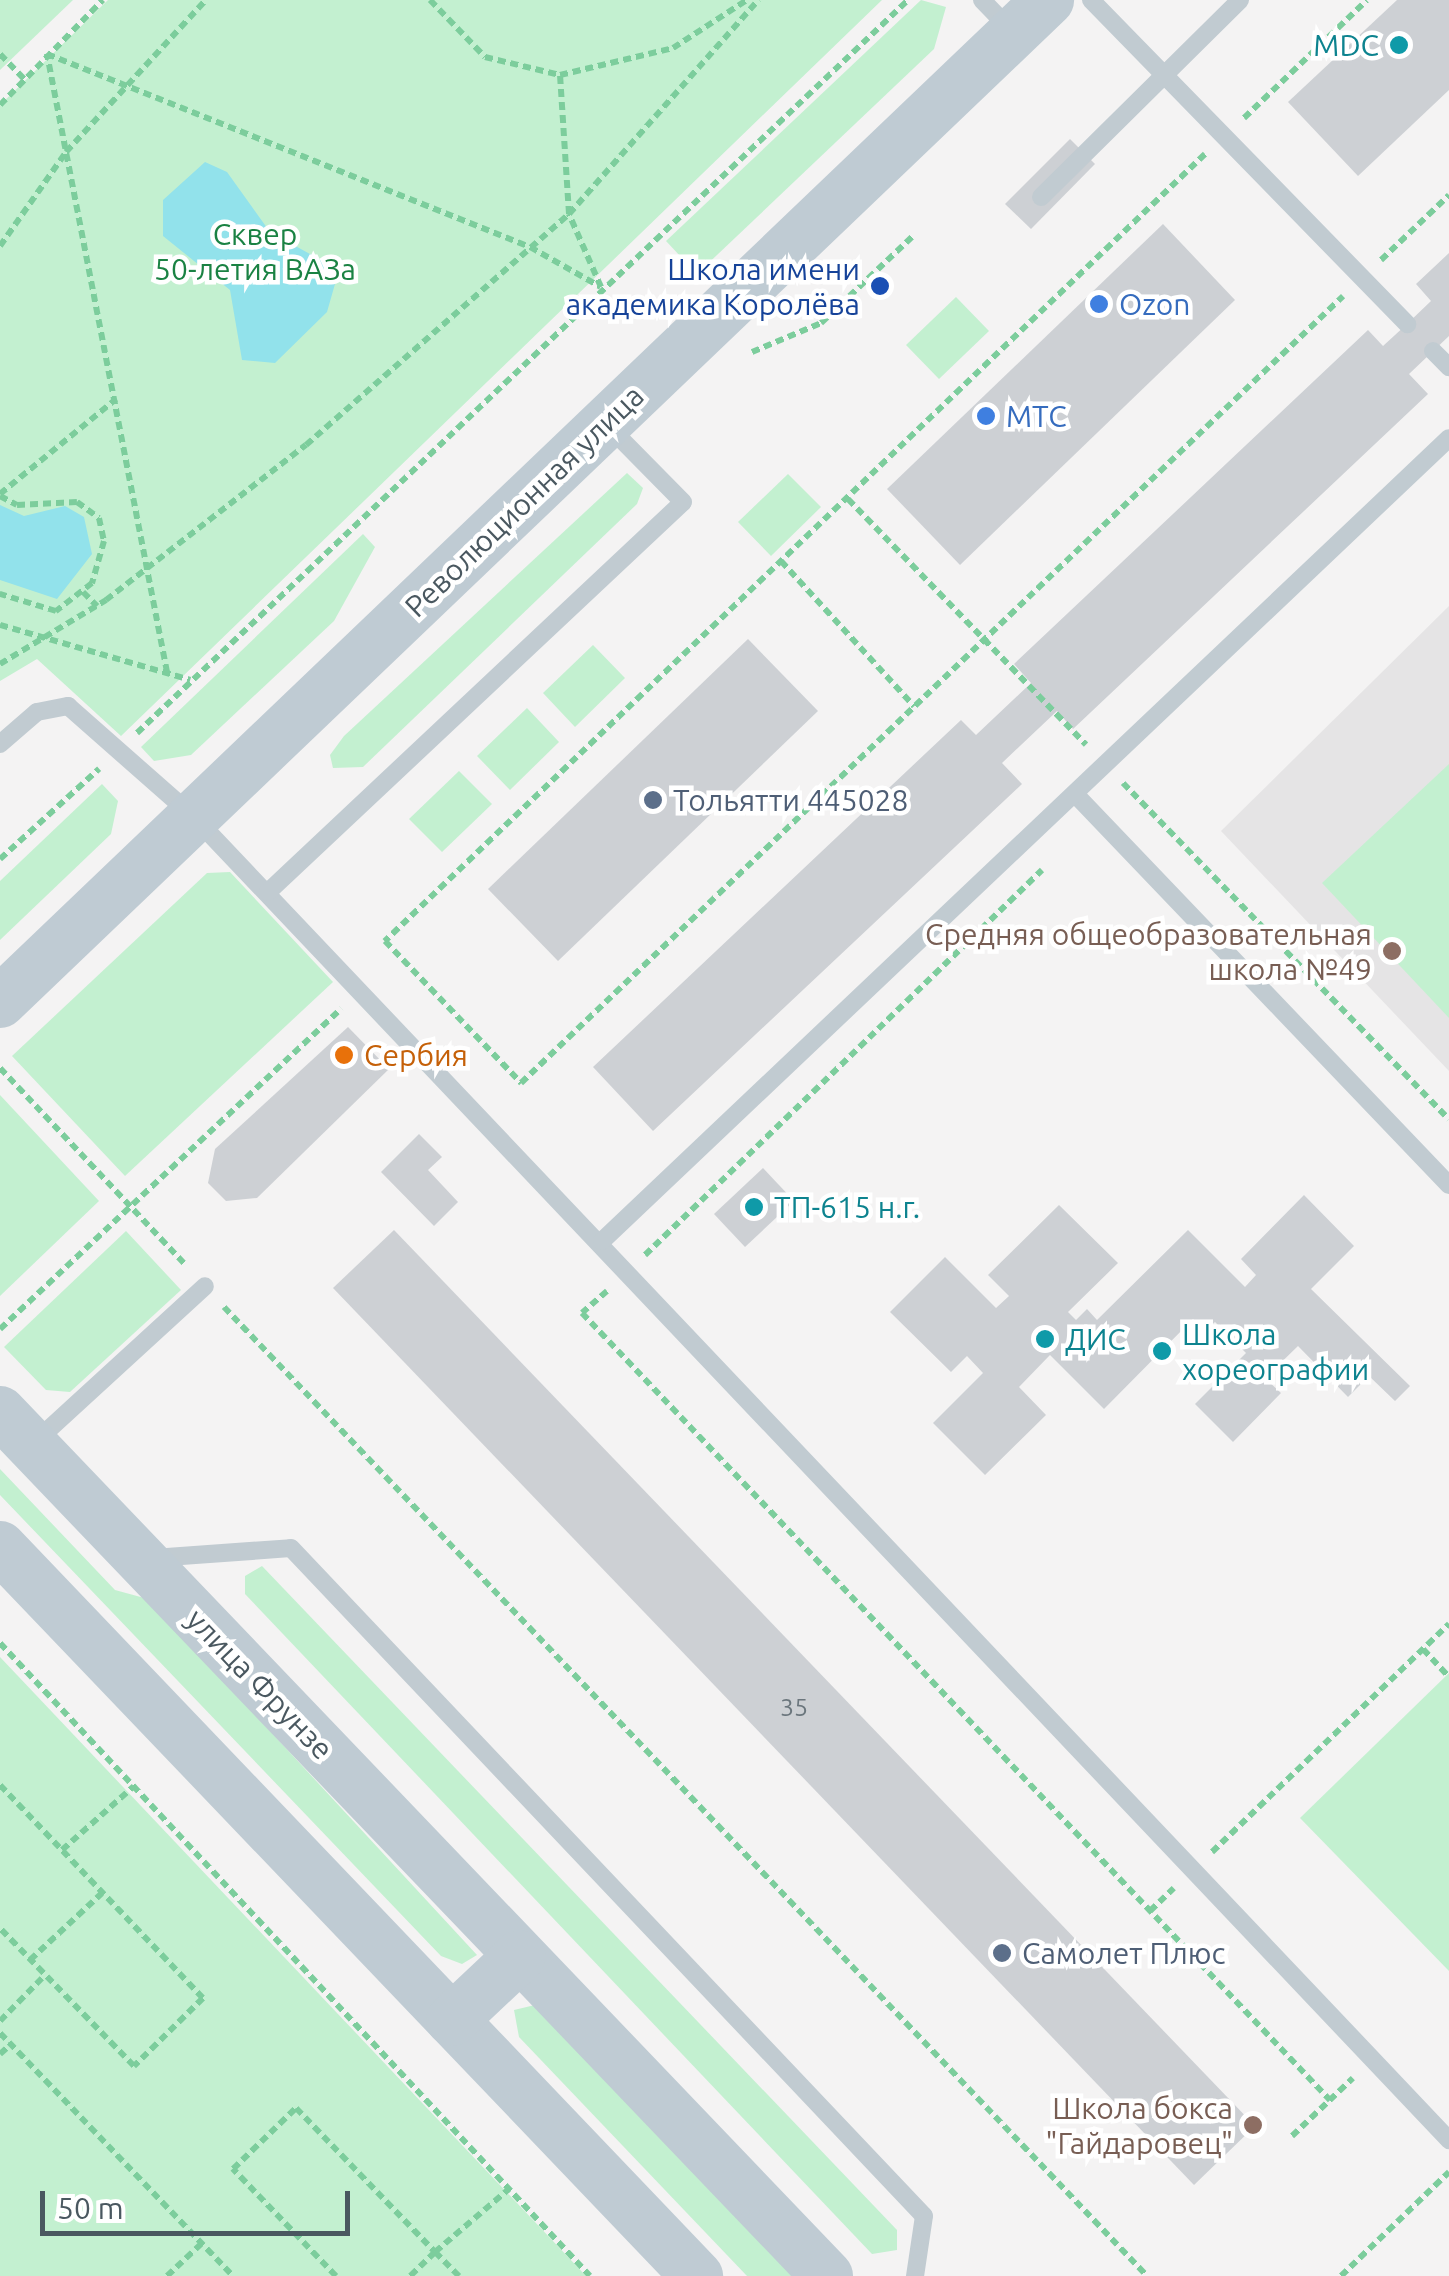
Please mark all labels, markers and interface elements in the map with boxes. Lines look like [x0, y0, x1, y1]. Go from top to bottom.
place label: MDC [1313, 27, 1379, 63]
marker: MDC [1388, 34, 1410, 56]
park label: Сквер 50-летия ВАЗа [154, 216, 356, 286]
place label: Школа имени академика Королёва [566, 251, 860, 322]
marker: Школа имени академика Королёва [869, 275, 891, 297]
place label: Ozon [1119, 286, 1190, 322]
marker: Ozon [1088, 293, 1110, 315]
street label: Революционная улица [397, 378, 651, 624]
place label: МТС [1006, 398, 1067, 434]
marker: МТС [975, 405, 997, 427]
place label: Тольятти 445028 [673, 782, 908, 818]
marker: Тольятти 445028 [642, 789, 664, 811]
place label: Средняя общеобразовательная школа №49 [925, 916, 1372, 986]
marker: Средняя общеобразовательная школа №49 [1381, 940, 1403, 962]
place label: Сербия [364, 1037, 468, 1073]
marker: Сербия [333, 1044, 355, 1066]
place label: ТП-615 н.г. [774, 1189, 920, 1225]
marker: ТП-615 н.г. [743, 1196, 765, 1218]
place label: Школа хореографии [1182, 1316, 1369, 1386]
place label: ДИС [1065, 1321, 1126, 1357]
marker: ДИС [1034, 1328, 1056, 1350]
marker: Школа хореографии [1151, 1340, 1173, 1362]
street label: улица Фрунзе [179, 1601, 341, 1767]
house number: 35 [780, 1692, 808, 1722]
place label: Самолет Плюс [1022, 1935, 1225, 1971]
marker: Самолет Плюс [991, 1942, 1013, 1964]
place label: Школа бокса "Гайдаровец" [1045, 2090, 1233, 2160]
marker: Школа бокса "Гайдаровец" [1242, 2114, 1264, 2136]
scale bar [45, 2171, 355, 2233]
text: 50 m [57, 2191, 124, 2225]

